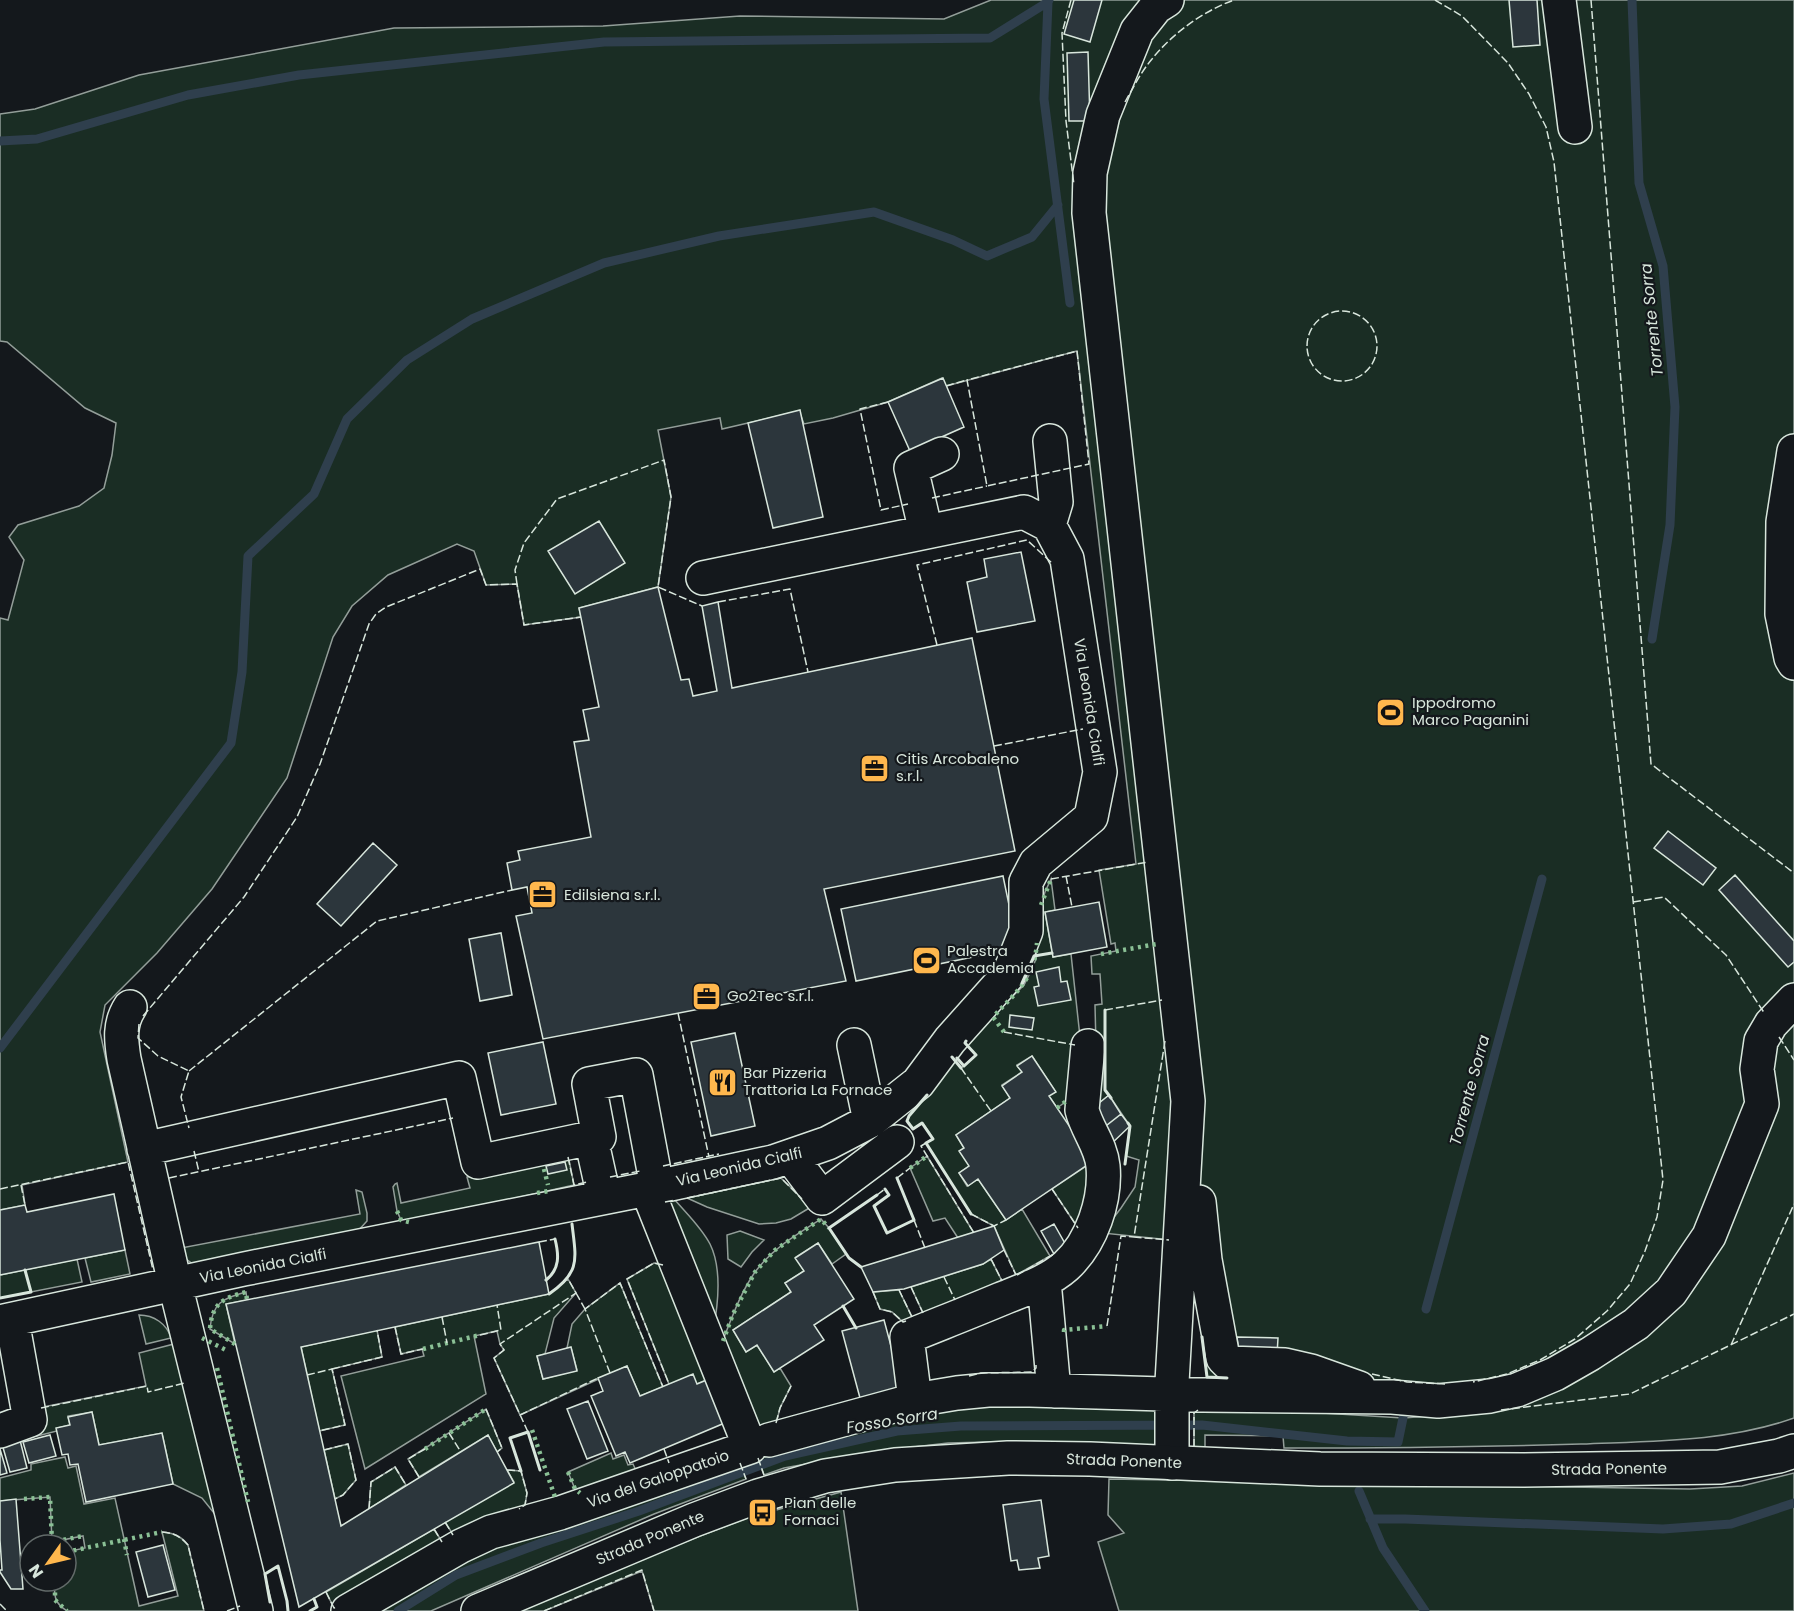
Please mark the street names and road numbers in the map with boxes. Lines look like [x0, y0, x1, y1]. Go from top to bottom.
street label: Via Leonida Cialfi [1069, 637, 1110, 767]
street label: Via Leonida Cialfi [674, 1142, 804, 1191]
street label: Via Leonida Cialfi [198, 1243, 328, 1288]
street label: Via del Galoppatoio [584, 1444, 732, 1513]
street label: Strada Ponente [1066, 1448, 1182, 1473]
street label: Strada Ponente [1551, 1457, 1667, 1480]
street label: Strada Ponente [592, 1505, 707, 1570]

